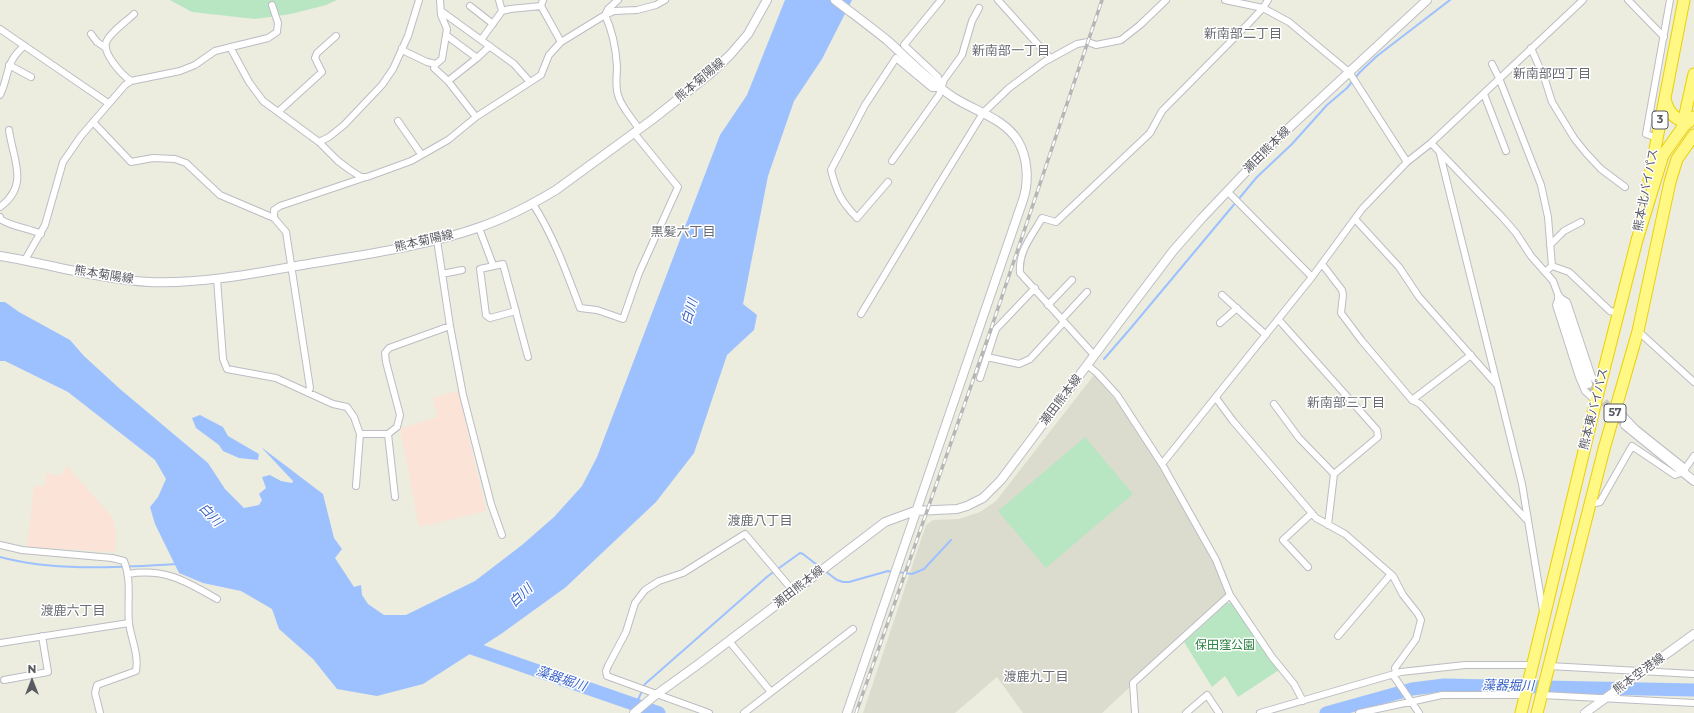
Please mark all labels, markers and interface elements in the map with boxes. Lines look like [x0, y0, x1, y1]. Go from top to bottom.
district label: 新南部二丁目 [1204, 26, 1282, 42]
district label: 新南部一丁目 [972, 43, 1050, 59]
street label: 熊本菊陽線 [672, 55, 728, 105]
district label: 新南部四丁目 [1513, 66, 1591, 82]
road number: 3 [1652, 111, 1668, 129]
street label: 瀬田熊本線 [1241, 124, 1293, 176]
street label: 熊本北バイパス [1631, 147, 1661, 233]
district label: 黒髪六丁目 [651, 224, 715, 240]
street label: 熊本菊陽線 [393, 227, 455, 255]
street label: 熊本菊陽線 [73, 263, 135, 287]
water label: 白川 [679, 297, 701, 327]
street label: 熊本東バイパス [1577, 367, 1611, 451]
street label: 瀬田熊本線 [1037, 372, 1085, 428]
district label: 新南部三丁目 [1307, 395, 1385, 411]
road number: 57 [1604, 404, 1626, 422]
water label: 白川 [195, 500, 225, 530]
district label: 渡鹿八丁目 [728, 513, 792, 529]
street label: 瀬田熊本線 [771, 563, 827, 611]
water label: 白川 [506, 581, 536, 611]
district label: 渡鹿六丁目 [41, 603, 105, 619]
park label: 保田窪公園 [1195, 638, 1255, 652]
street label: 熊本空港線 [1610, 651, 1668, 697]
north arrow [12, 661, 52, 701]
text: N [28, 662, 36, 676]
water label: 藻器堀川 [534, 663, 588, 695]
district label: 渡鹿九丁目 [1004, 669, 1068, 685]
water label: 藻器堀川 [1482, 678, 1534, 694]

